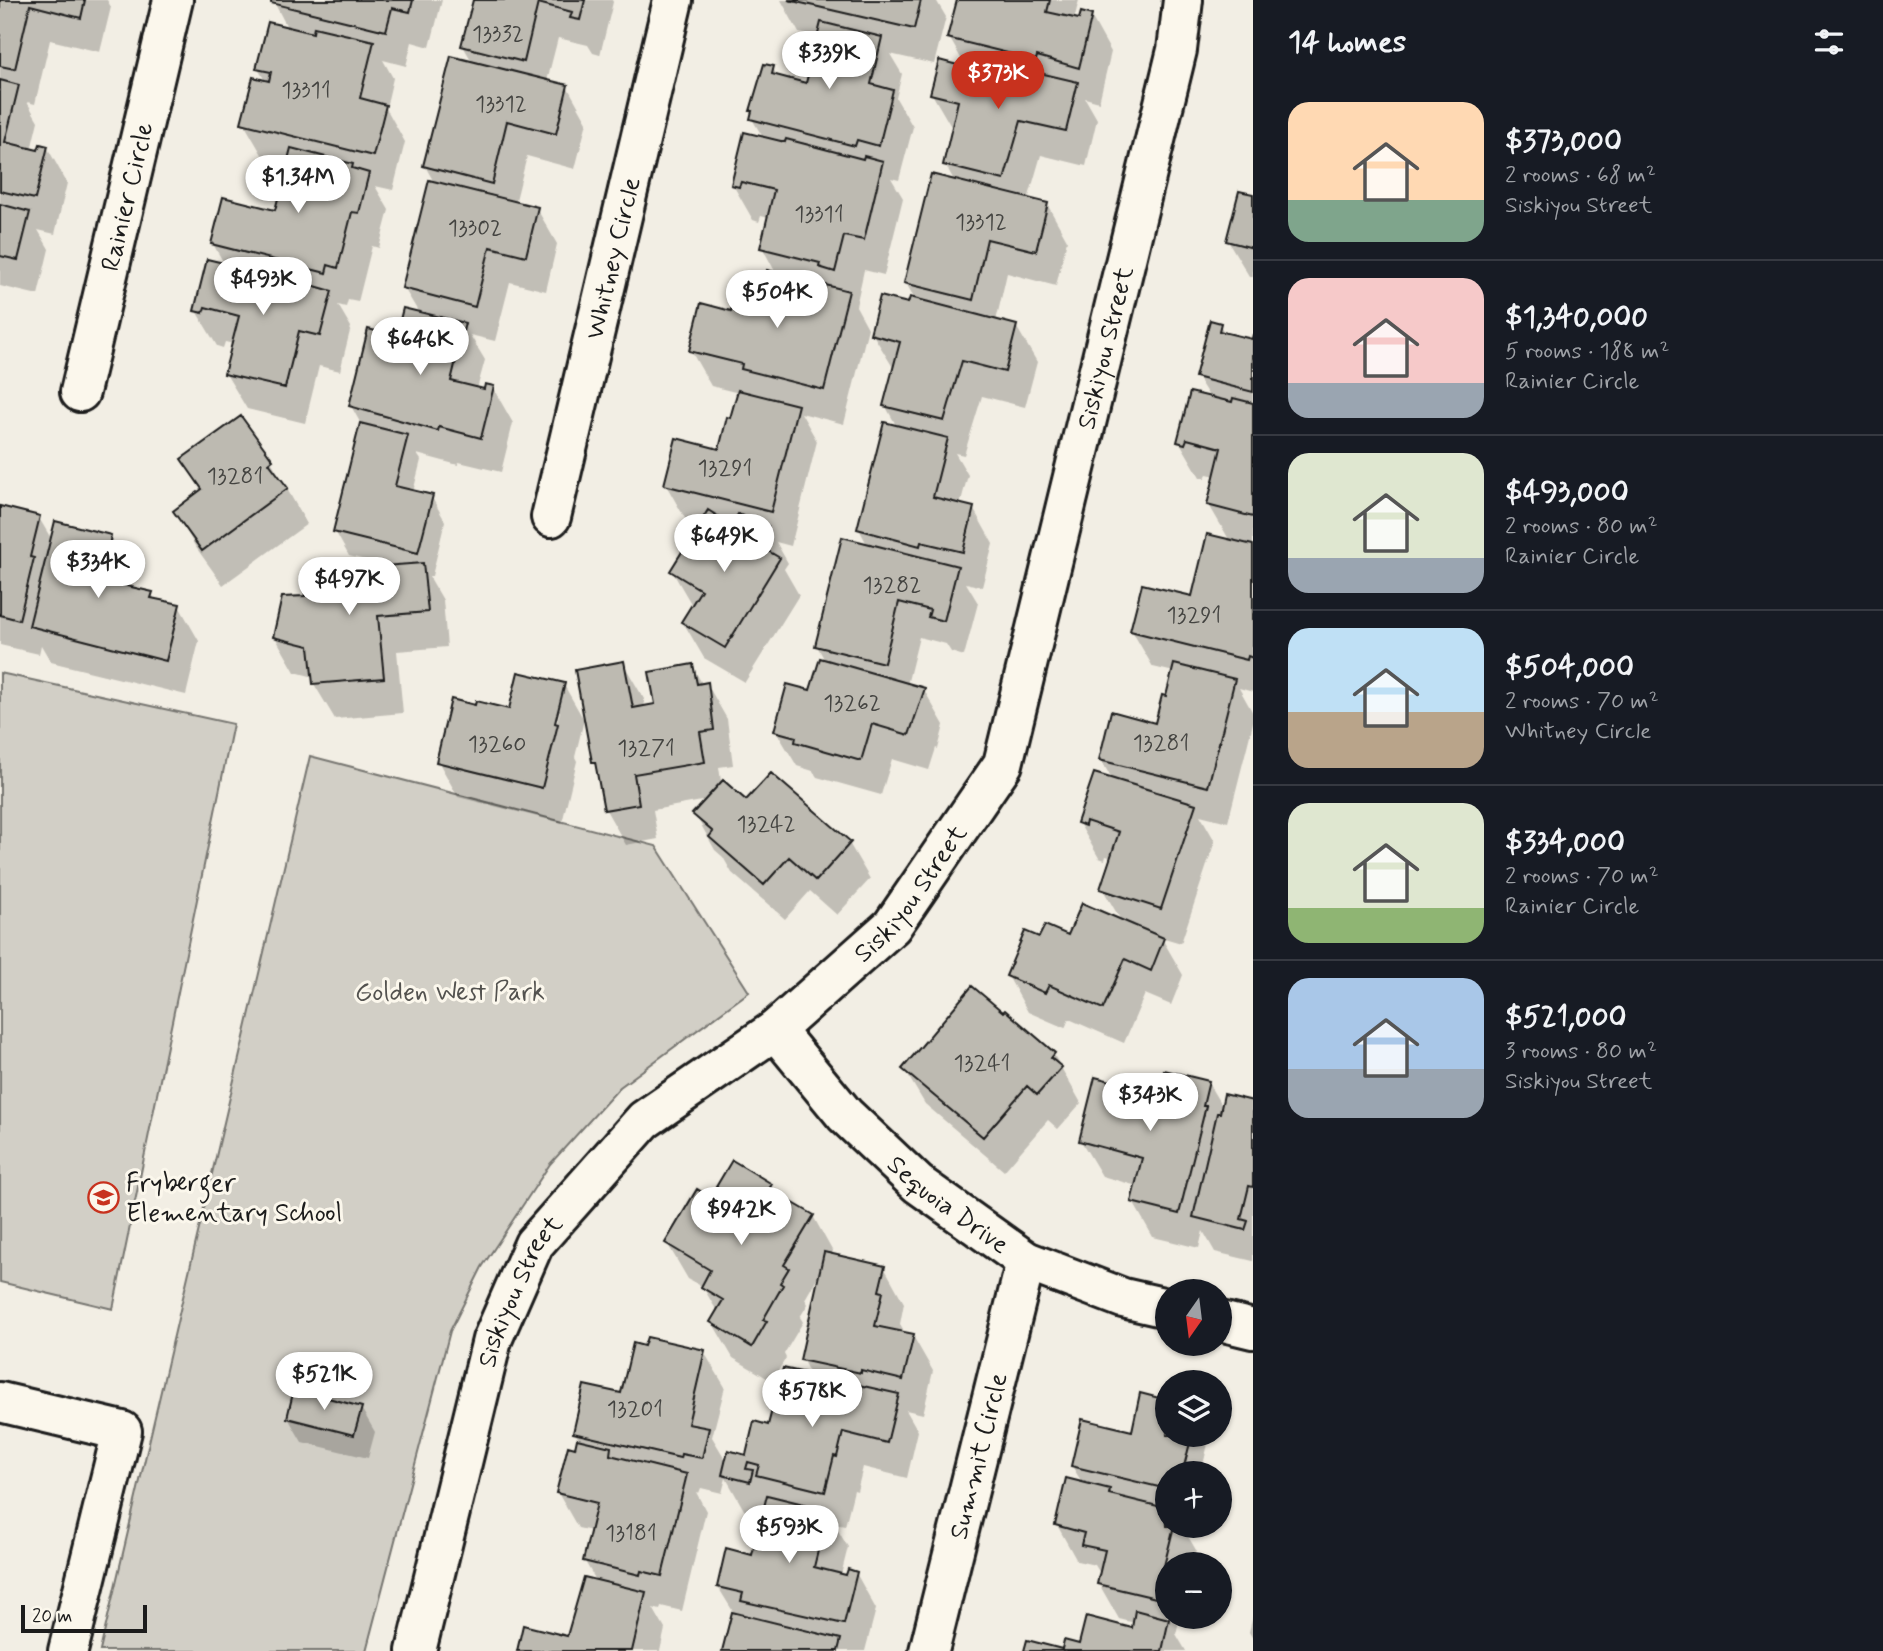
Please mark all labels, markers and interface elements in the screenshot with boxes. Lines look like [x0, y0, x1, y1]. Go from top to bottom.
house number: 13332 [472, 20, 524, 50]
text: 14 homes [1288, 23, 1406, 62]
icon: filters [1810, 23, 1848, 61]
pin: $339K [780, 32, 878, 91]
text: $339K [798, 39, 860, 69]
pin: $373K [949, 52, 1047, 111]
text: $373K [967, 59, 1029, 89]
house number: 13311 [281, 76, 331, 106]
house number: 13312 [475, 90, 527, 120]
street label: Rainier Circle [94, 119, 162, 275]
text: $373,000 [1505, 122, 1622, 161]
icon: home [1344, 130, 1428, 214]
pin: $1.34M [241, 156, 355, 215]
text: 2 rooms · 68 m² [1505, 161, 1656, 191]
text: $1.34M [261, 163, 335, 193]
street label: Whitney Circle [578, 174, 650, 343]
text: Siskiyou Street [1505, 191, 1652, 221]
house number: 13311 [794, 200, 844, 230]
house number: 13312 [955, 208, 1007, 238]
house number: 13302 [448, 214, 502, 244]
pin: $493K [214, 258, 312, 317]
street label: Siskiyou Street [1070, 263, 1143, 433]
text: $493K [230, 265, 296, 295]
pin: $504K [728, 270, 826, 330]
text: $504K [742, 278, 812, 308]
text: $1,340,000 [1505, 298, 1648, 337]
icon: home [1344, 306, 1428, 390]
pin: $646K [371, 318, 469, 377]
text: $646K [387, 325, 453, 355]
text: 5 rooms · 188 m² [1505, 337, 1669, 367]
text: Rainier Circle [1505, 367, 1639, 397]
house number: 13291 [698, 454, 752, 484]
house number: 13281 [207, 462, 263, 492]
text: $493,000 [1505, 473, 1629, 512]
icon: home [1344, 481, 1428, 565]
text: 2 rooms · 80 m² [1505, 512, 1658, 542]
pin: $649K [675, 514, 773, 574]
text: $649K [690, 522, 758, 552]
pin: $334K [49, 540, 147, 600]
text: Rainier Circle [1505, 542, 1639, 572]
text: $334K [66, 548, 130, 578]
pin: $497K [300, 558, 398, 617]
text: $497K [314, 565, 384, 595]
house number: 13282 [863, 571, 921, 601]
house number: 13291 [1167, 601, 1221, 631]
text: $504,000 [1505, 648, 1634, 687]
icon: home [1344, 656, 1428, 740]
text: 2 rooms · 70 m² [1505, 687, 1659, 717]
house number: 13262 [823, 689, 881, 719]
text: Whitney Circle [1505, 717, 1651, 747]
house number: 13281 [1133, 729, 1189, 759]
house number: 13260 [468, 730, 526, 760]
house number: 13271 [617, 734, 675, 764]
house number: 13242 [736, 810, 796, 840]
street label: Siskiyou Street [847, 818, 976, 971]
text: $334,000 [1505, 823, 1625, 862]
icon: home [1344, 831, 1428, 915]
text: 2 rooms · 70 m² [1505, 862, 1659, 892]
text: Rainier Circle [1505, 892, 1639, 922]
park label: Golden West Park [355, 976, 545, 1010]
text: $521,000 [1505, 998, 1627, 1037]
icon: home [1344, 1006, 1428, 1090]
text: 3 rooms · 80 m² [1505, 1037, 1657, 1067]
house number: 13241 [954, 1049, 1011, 1079]
text: Siskiyou Street [1505, 1067, 1652, 1097]
pin: $343K [1101, 1074, 1199, 1133]
text: $343K [1118, 1081, 1182, 1111]
street label: Sequoia Drive [879, 1149, 1015, 1263]
place label: Fryberger Elementary School [126, 1167, 342, 1231]
school or university icon: Fryberger Elementary School [86, 1180, 120, 1214]
pin: $942K [692, 1188, 790, 1247]
text: $942K [707, 1195, 775, 1225]
street label: Siskiyou Street [471, 1208, 571, 1371]
north arrow [1155, 1279, 1232, 1356]
map controls [1155, 1279, 1232, 1629]
pin: $521K [275, 1352, 373, 1412]
text: $521K [292, 1360, 356, 1390]
street label: Summit Circle [942, 1369, 1017, 1543]
pin: $578K [763, 1370, 861, 1429]
button: layers [1155, 1370, 1232, 1447]
text: $578K [778, 1377, 846, 1407]
house number: 13201 [607, 1395, 663, 1425]
button: + [1155, 1461, 1232, 1538]
pin: $593K [740, 1506, 838, 1565]
text: $593K [756, 1513, 822, 1543]
house number: 13181 [605, 1519, 657, 1549]
button: − [1155, 1552, 1232, 1629]
scale bar [21, 1602, 147, 1634]
text: 20 m [32, 1604, 72, 1629]

